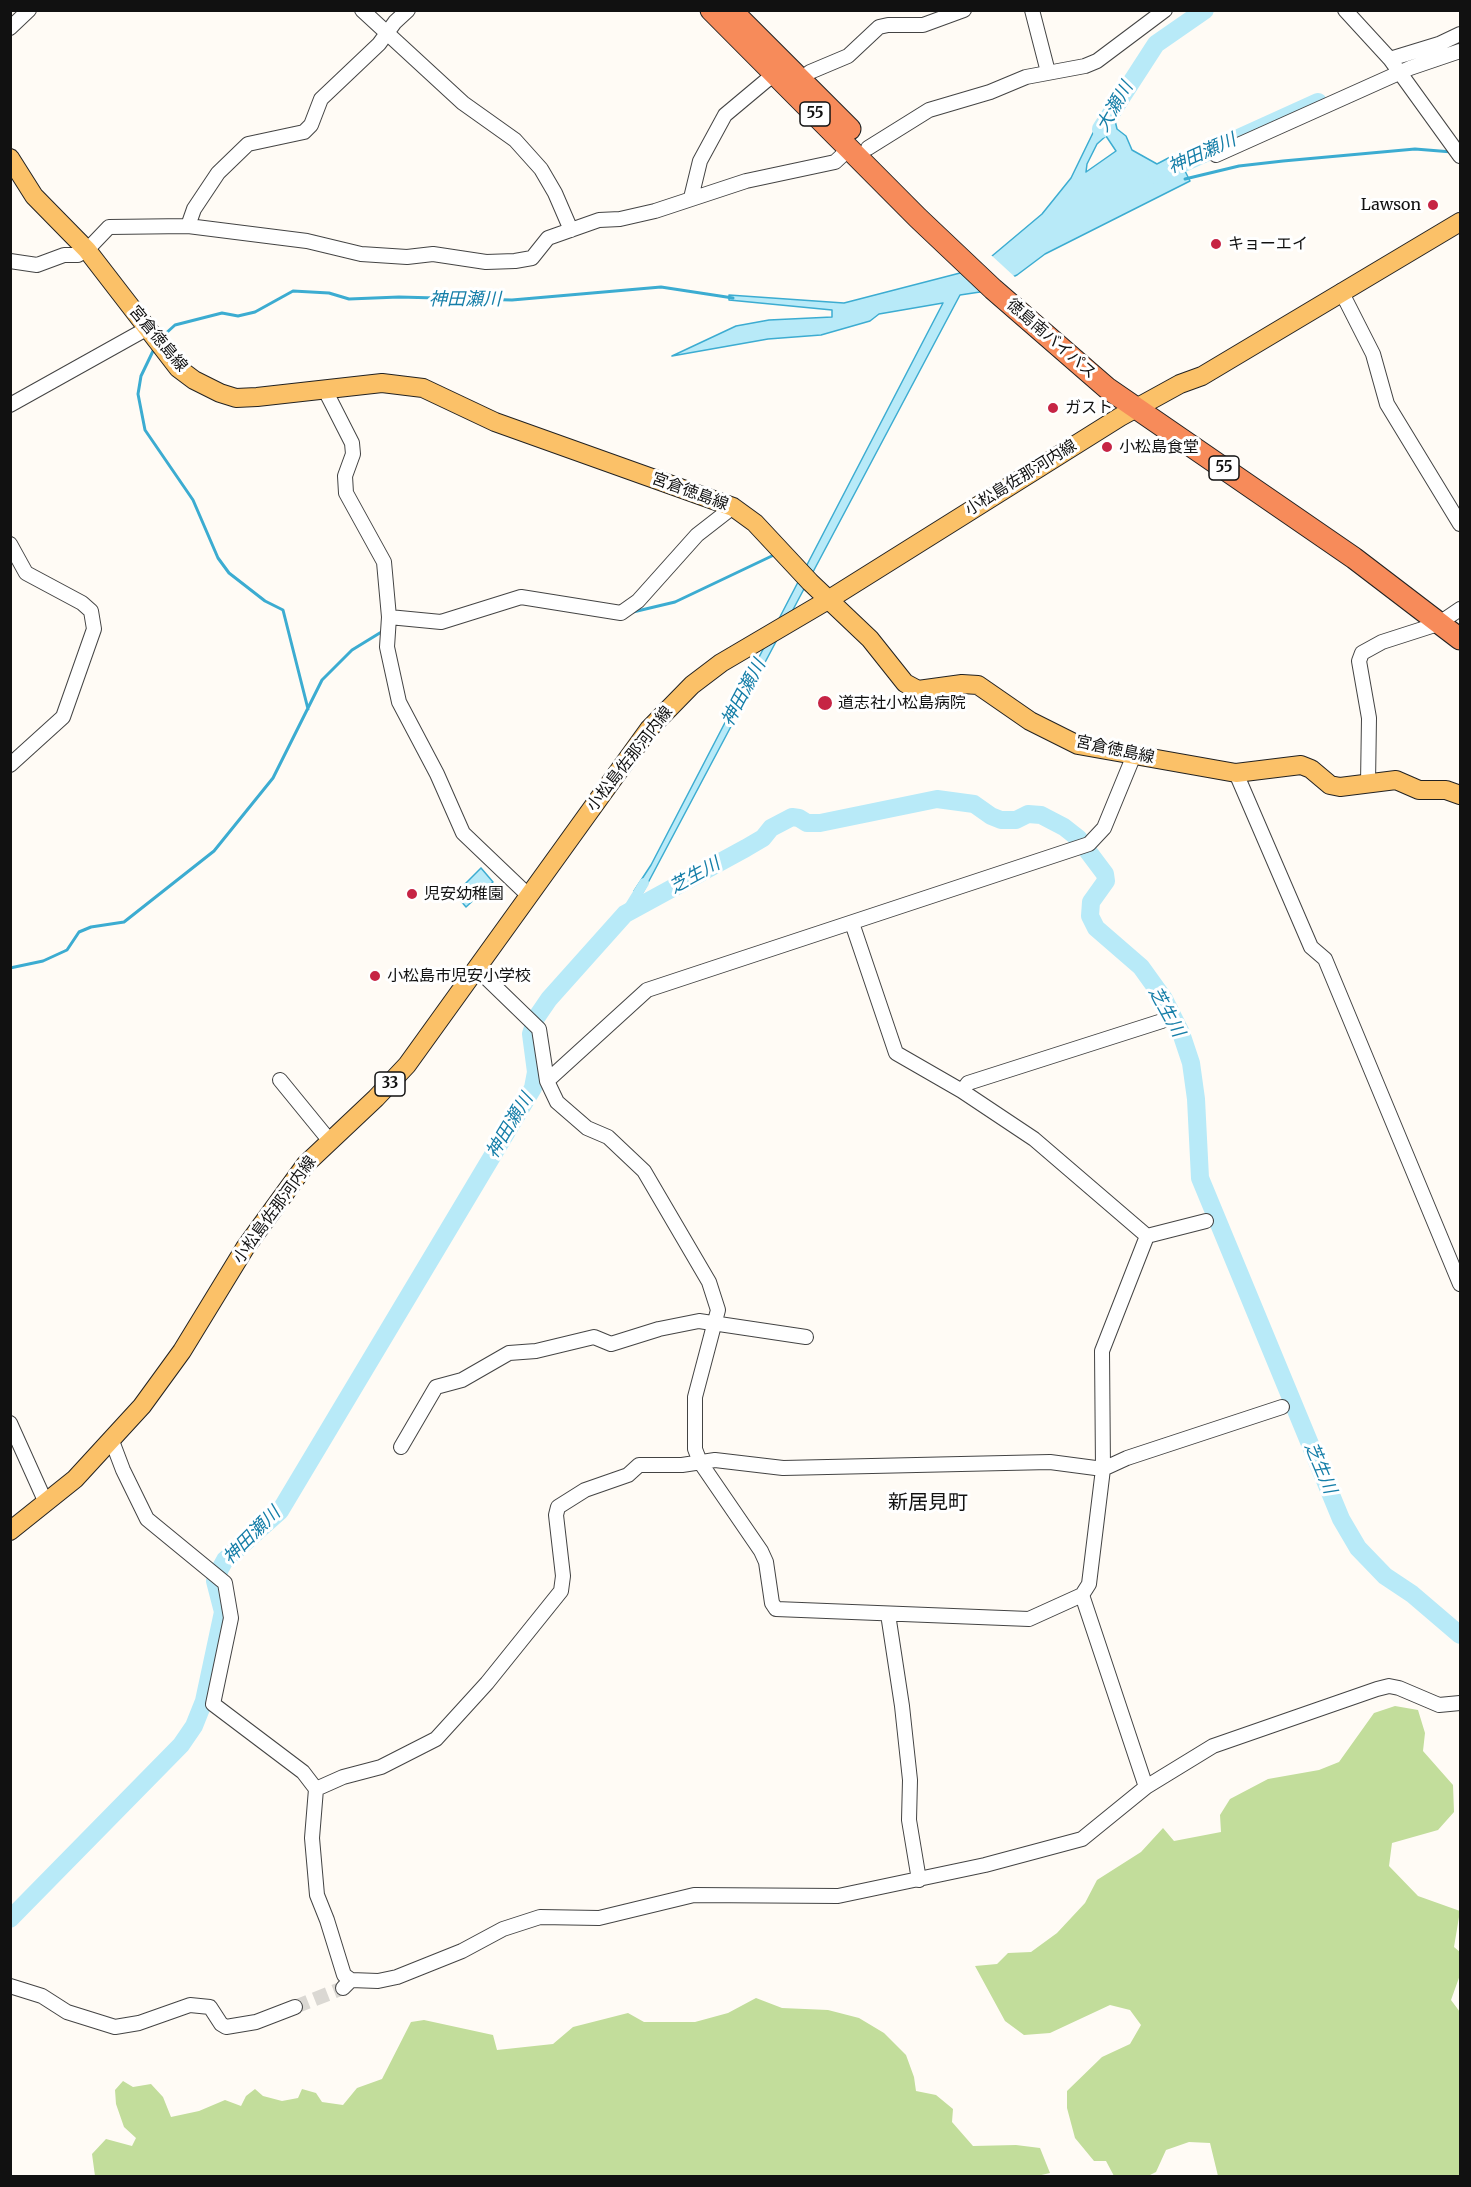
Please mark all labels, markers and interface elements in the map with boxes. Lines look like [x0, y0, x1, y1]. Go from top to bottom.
water label: 大瀬川 [1092, 78, 1138, 136]
road number: 55 [800, 102, 830, 126]
water label: 神田瀬川 [1165, 129, 1239, 179]
place label: Lawson [1361, 195, 1421, 215]
marker: Lawson [1426, 198, 1440, 212]
place label: キョーエイ [1228, 234, 1308, 254]
marker: キョーエイ [1209, 237, 1223, 251]
water label: 神田瀬川 [429, 289, 501, 311]
street label: 徳島南バイパス [1002, 295, 1100, 383]
street label: 宮倉徳島線 [125, 302, 191, 376]
place label: ガスト [1065, 398, 1113, 418]
marker: ガスト [1046, 401, 1060, 415]
street label: 小松島佐那河内線 [962, 436, 1080, 520]
place label: 小松島食堂 [1119, 437, 1199, 457]
marker: 小松島食堂 [1100, 440, 1114, 454]
road number: 55 [1209, 456, 1239, 480]
street label: 宮倉徳島線 [649, 469, 731, 515]
water label: 神田瀬川 [718, 656, 770, 730]
place label: 道志社小松島病院 [838, 693, 966, 713]
marker: 道志社小松島病院 [816, 694, 834, 712]
street label: 小松島佐那河内線 [583, 703, 677, 815]
street label: 宮倉徳島線 [1074, 732, 1156, 768]
water label: 芝生川 [666, 853, 724, 899]
place label: 児安幼稚園 [424, 884, 504, 904]
marker: 児安幼稚園 [405, 887, 419, 901]
place label: 小松島市児安小学校 [387, 966, 531, 986]
marker: 小松島市児安小学校 [368, 969, 382, 983]
water label: 芝生川 [1143, 983, 1189, 1041]
road number: 33 [375, 1072, 405, 1096]
water label: 神田瀬川 [482, 1090, 538, 1162]
street label: 小松島佐那河内線 [230, 1153, 320, 1267]
water label: 芝生川 [1300, 1439, 1340, 1497]
district label: 新居見町 [888, 1491, 968, 1515]
water label: 神田瀬川 [219, 1503, 285, 1569]

